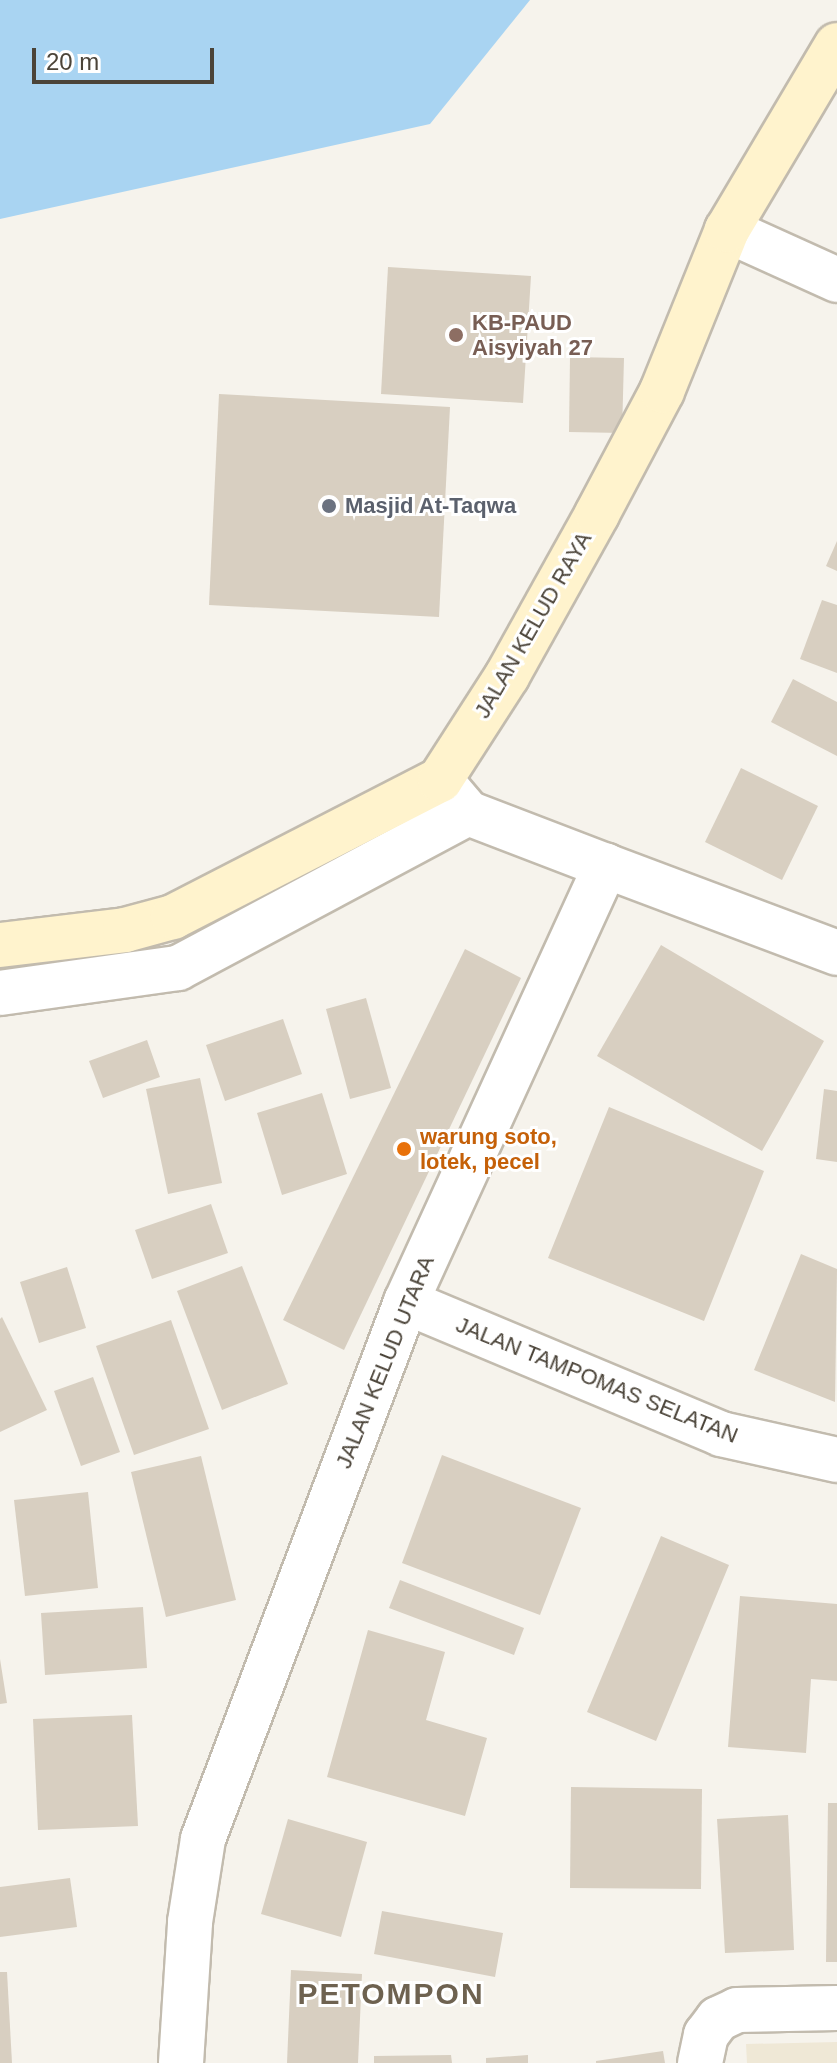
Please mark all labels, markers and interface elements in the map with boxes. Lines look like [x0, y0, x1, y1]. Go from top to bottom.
scale bar [36, 32, 218, 82]
text: 20 m [46, 48, 99, 75]
place label: KB-PAUD Aisyiyah 27 [472, 309, 593, 360]
marker: KB-PAUD Aisyiyah 27 [447, 326, 465, 344]
place label: Masjid At-Taqwa [345, 493, 517, 519]
marker: Masjid At-Taqwa [320, 497, 338, 515]
street label: JALAN KELUD RAYA [469, 527, 597, 723]
place label: warung soto, lotek, pecel [420, 1123, 557, 1174]
marker: warung soto, lotek, pecel [395, 1140, 413, 1158]
street label: JALAN KELUD UTARA [330, 1252, 440, 1472]
street label: JALAN TAMPOMAS SELATAN [452, 1311, 742, 1449]
district label: PETOMPON [297, 1976, 485, 2012]

